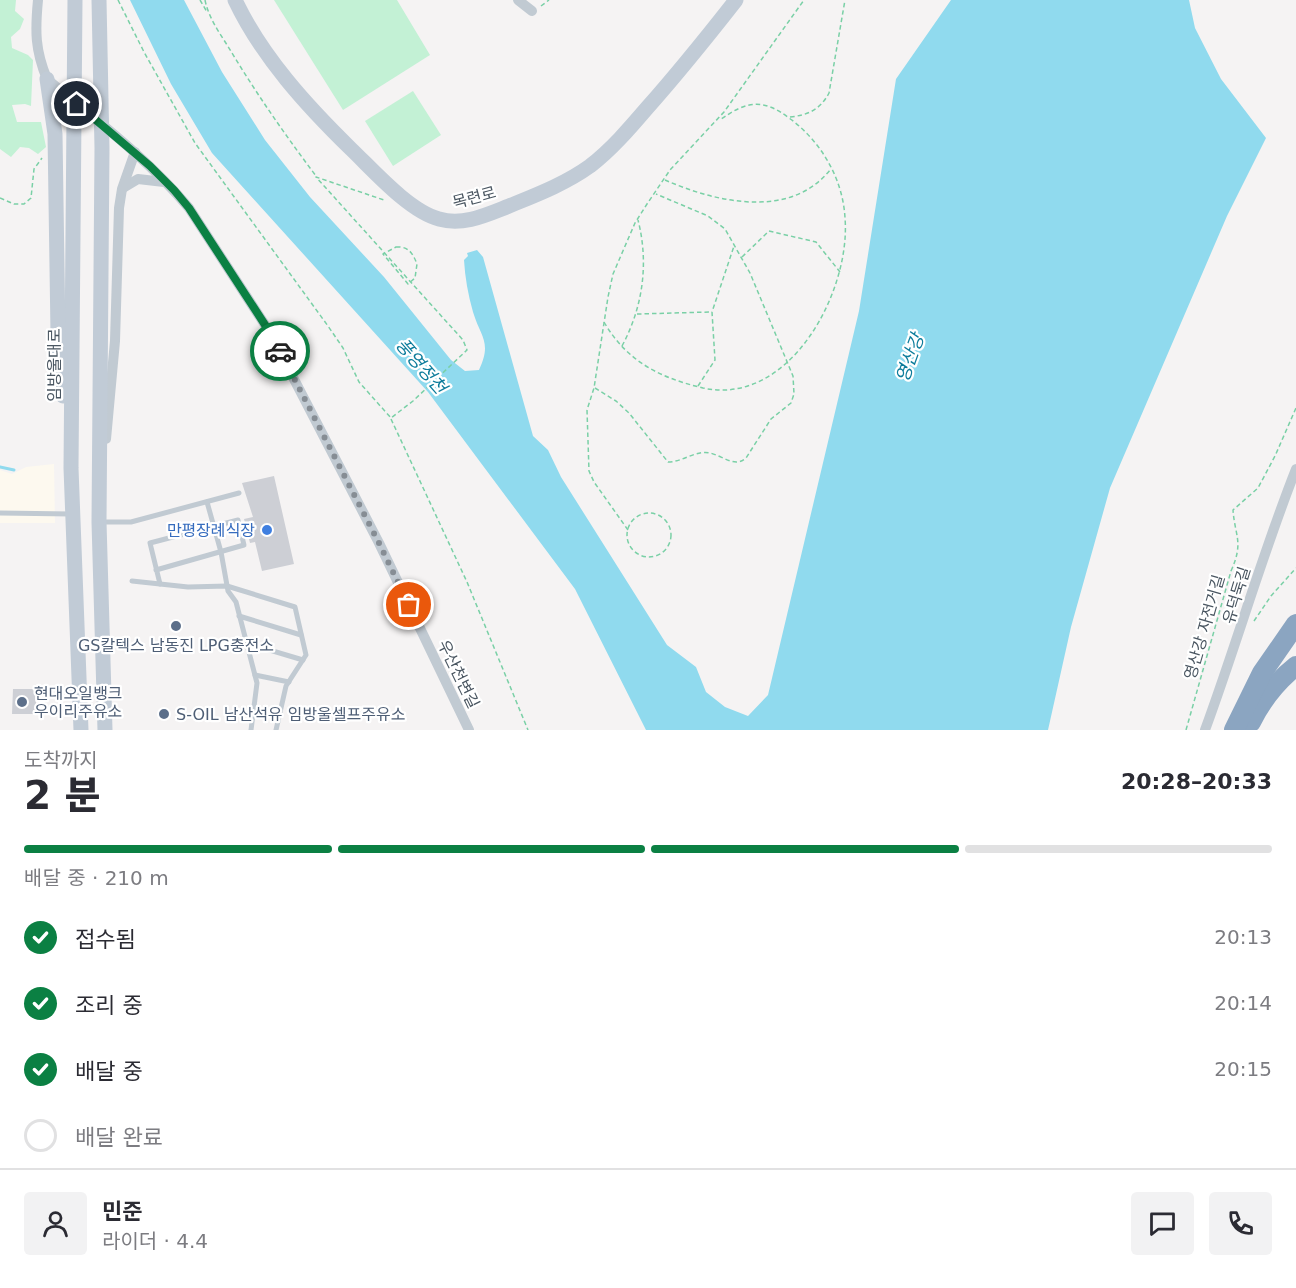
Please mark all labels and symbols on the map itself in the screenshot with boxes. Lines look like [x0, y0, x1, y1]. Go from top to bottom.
pin [51, 78, 102, 129]
street label: 목련로 [450, 183, 498, 212]
courier [250, 321, 310, 381]
street label: 임방울대로 [45, 328, 64, 402]
water label: 영산강 [891, 329, 929, 385]
water label: 풍영정천 [392, 334, 453, 399]
place label: 만평장례식장 [167, 521, 255, 540]
marker: 만평장례식장 [260, 523, 274, 537]
street label: 유덕둑길 [1219, 564, 1254, 626]
street label: 영산강 자전거길 [1180, 573, 1229, 682]
pin [383, 579, 434, 630]
marker: GS칼텍스 남동진 LPG충전소 [169, 619, 183, 633]
place label: GS칼텍스 남동진 LPG충전소 [78, 636, 274, 655]
street label: 우산천변길 [434, 637, 483, 711]
place label: 현대오일뱅크 우이리주유소 [34, 684, 122, 721]
marker: 현대오일뱅크 우이리주유소 [15, 695, 29, 709]
place label: S-OIL 남산석유 임방울셀프주유소 [176, 705, 405, 724]
marker: S-OIL 남산석유 임방울셀프주유소 [157, 707, 171, 721]

